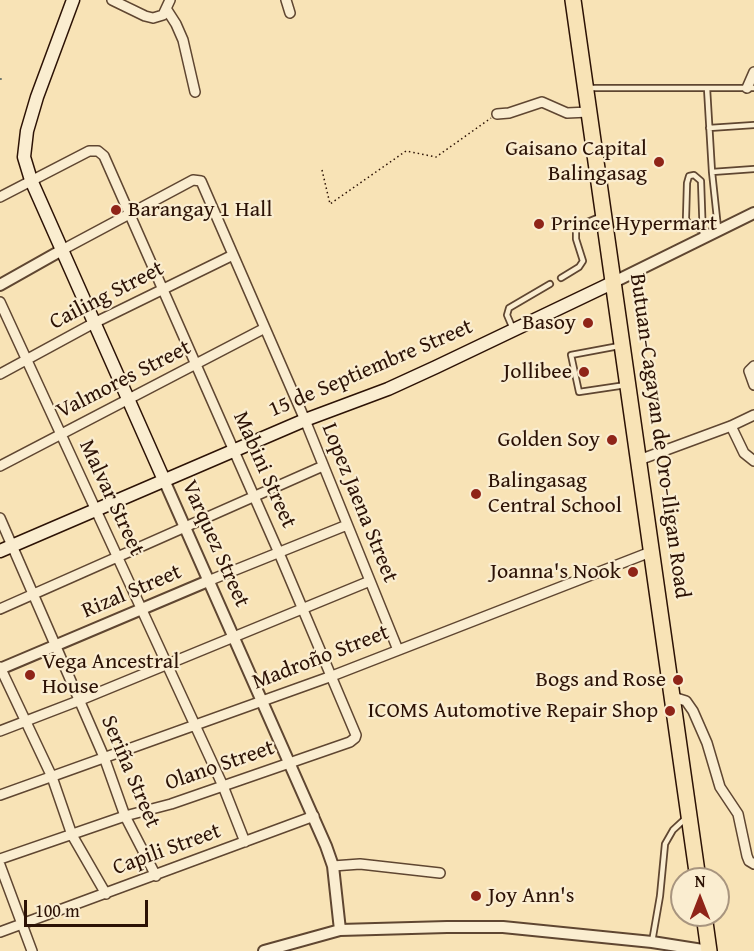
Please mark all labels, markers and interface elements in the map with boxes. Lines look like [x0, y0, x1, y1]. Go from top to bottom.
place label: Gaisano Capital Balingasag [505, 136, 647, 188]
marker: Gaisano Capital Balingasag [652, 155, 666, 169]
place label: Barangay 1 Hall [128, 197, 272, 223]
marker: Barangay 1 Hall [109, 203, 123, 217]
place label: Prince Hypermart [551, 211, 717, 237]
marker: Prince Hypermart [532, 217, 546, 231]
street label: Cailing Street [45, 256, 169, 336]
street label: Butuan-Cagayan de Oro-Iligan Road [623, 272, 695, 600]
place label: Basoy [522, 310, 576, 336]
street label: 15 de Septiembre Street [265, 314, 477, 424]
marker: Basoy [581, 316, 595, 330]
street label: Valmores Street [52, 335, 196, 425]
place label: Jollibee [503, 359, 572, 385]
marker: Jollibee [577, 365, 591, 379]
street label: Mabini Street [227, 408, 301, 532]
street label: Lopez Jaena Street [315, 419, 403, 587]
place label: Golden Soy [497, 427, 600, 453]
marker: Golden Soy [605, 433, 619, 447]
street label: Malvar Street [73, 436, 149, 560]
place label: Balingasag Central School [488, 468, 622, 520]
street label: Varquez Street [175, 476, 255, 612]
marker: Balingasag Central School [469, 487, 483, 501]
street label: Rizal Street [78, 559, 186, 625]
place label: Joanna's Nook [490, 559, 621, 585]
marker: Joanna's Nook [626, 565, 640, 579]
street label: Madroño Street [249, 620, 393, 696]
place label: Vega Ancestral House [42, 649, 179, 700]
place label: Bogs and Rose [535, 667, 666, 693]
marker: Vega Ancestral House [23, 668, 37, 682]
marker: Bogs and Rose [671, 673, 685, 687]
place label: ICOMS Automotive Repair Shop [368, 698, 658, 724]
marker: ICOMS Automotive Repair Shop [663, 704, 677, 718]
street label: Seriña Street [94, 712, 166, 832]
street label: Olano Street [162, 735, 278, 797]
street label: Capili Street [109, 818, 225, 882]
north arrow [670, 867, 730, 927]
text: N [695, 869, 705, 893]
place label: Joy Ann's [488, 883, 574, 909]
scale bar [27, 888, 152, 926]
marker: Joy Ann's [469, 889, 483, 903]
text: 100 m [35, 897, 80, 924]

